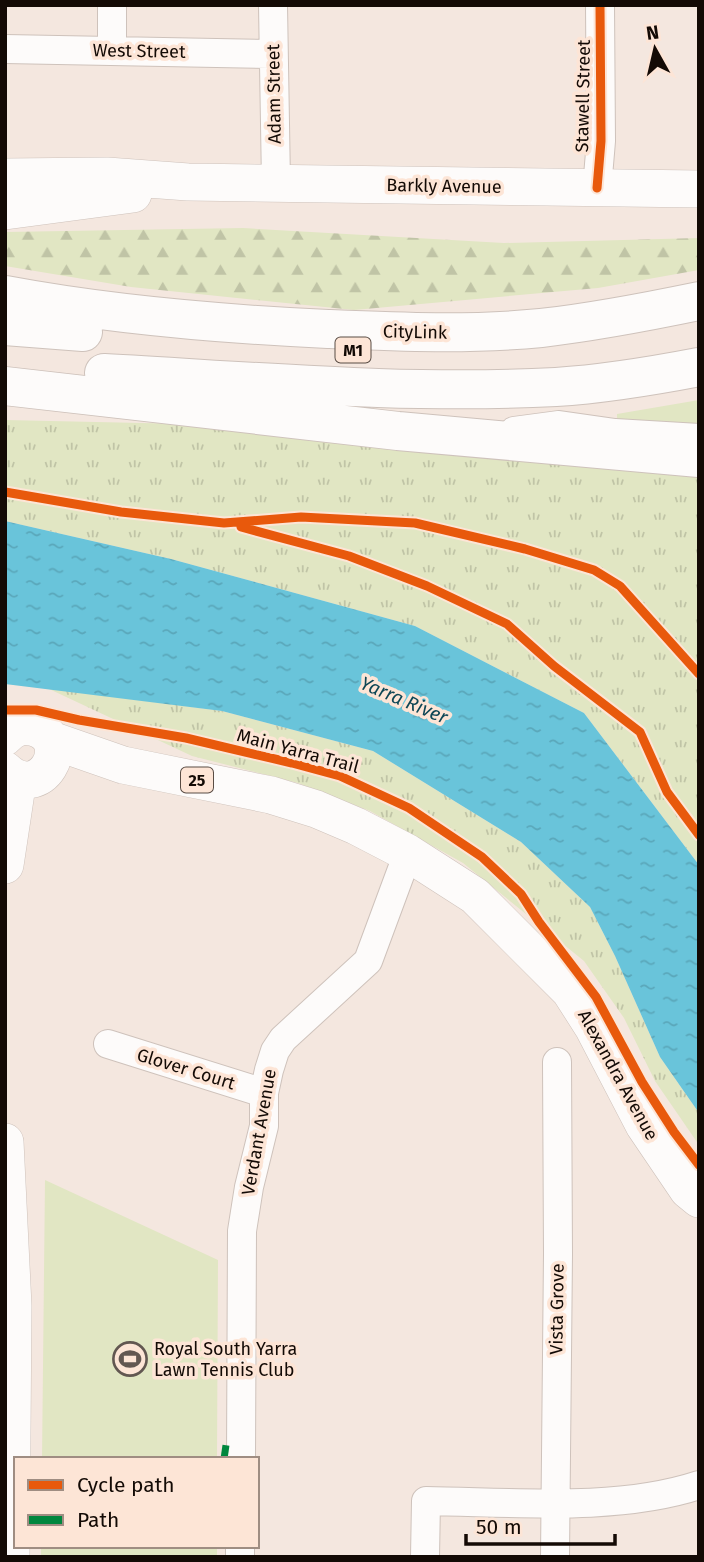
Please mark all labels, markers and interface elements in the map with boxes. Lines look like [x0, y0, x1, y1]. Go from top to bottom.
north arrow [620, 14, 690, 84]
text: N [645, 20, 661, 45]
street label: West Street [92, 39, 186, 63]
street label: Stawell Street [571, 39, 595, 153]
street label: Adam Street [262, 43, 286, 144]
street label: Barkly Avenue [386, 174, 502, 198]
street label: CityLink [383, 320, 448, 344]
road number: M1 [336, 338, 370, 362]
water label: Yarra River [357, 671, 452, 729]
street label: Main Yarra Trail [235, 724, 361, 778]
road number: 25 [181, 768, 213, 792]
street label: Alexandra Avenue [573, 1006, 663, 1144]
street label: Glover Court [134, 1044, 238, 1094]
street label: Verdant Avenue [237, 1067, 281, 1197]
street label: Vista Grove [545, 1263, 569, 1355]
place label: Royal South Yarra Lawn Tennis Club [154, 1338, 297, 1381]
sports icon: Royal South Yarra Lawn Tennis Club [111, 1340, 149, 1378]
legend [14, 1457, 259, 1548]
text: Cycle path [77, 1472, 175, 1498]
scale bar [466, 1502, 615, 1546]
text: Path [77, 1507, 119, 1533]
text: 50 m [476, 1514, 522, 1540]

